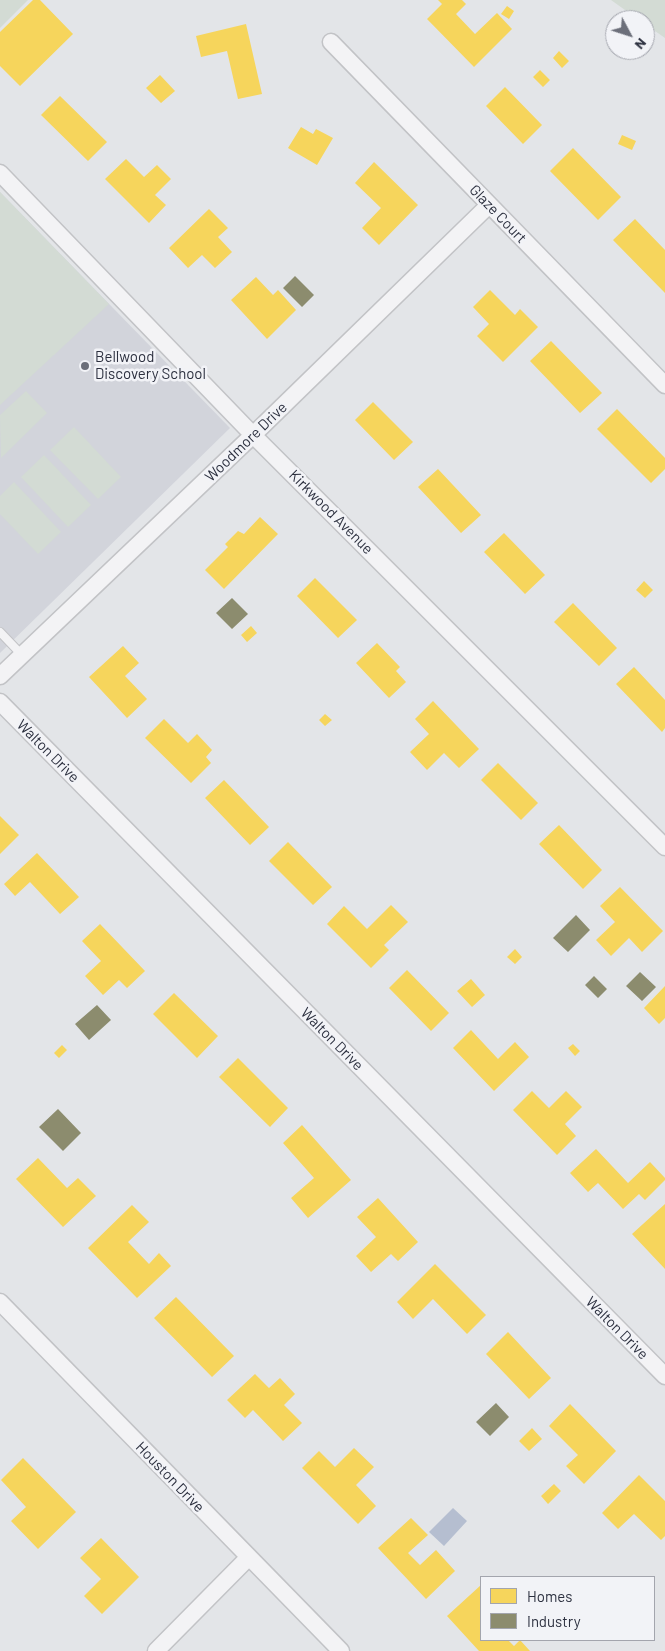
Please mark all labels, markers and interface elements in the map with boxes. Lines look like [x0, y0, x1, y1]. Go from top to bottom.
north arrow [605, 10, 655, 60]
text: N [632, 35, 651, 53]
street label: Glaze Court [466, 181, 530, 247]
place label: Bellwood Discovery School [95, 348, 206, 383]
marker: Bellwood Discovery School [79, 360, 91, 372]
street label: Woodmore Drive [201, 398, 291, 486]
street label: Kirkwood Avenue [285, 466, 377, 558]
street label: Walton Drive [13, 716, 83, 786]
street label: Walton Drive [297, 1004, 367, 1074]
street label: Walton Drive [582, 1293, 652, 1363]
street label: Houston Drive [132, 1438, 208, 1516]
legend [480, 1576, 655, 1641]
text: Homes [527, 1587, 572, 1605]
text: Industry [527, 1612, 581, 1630]

